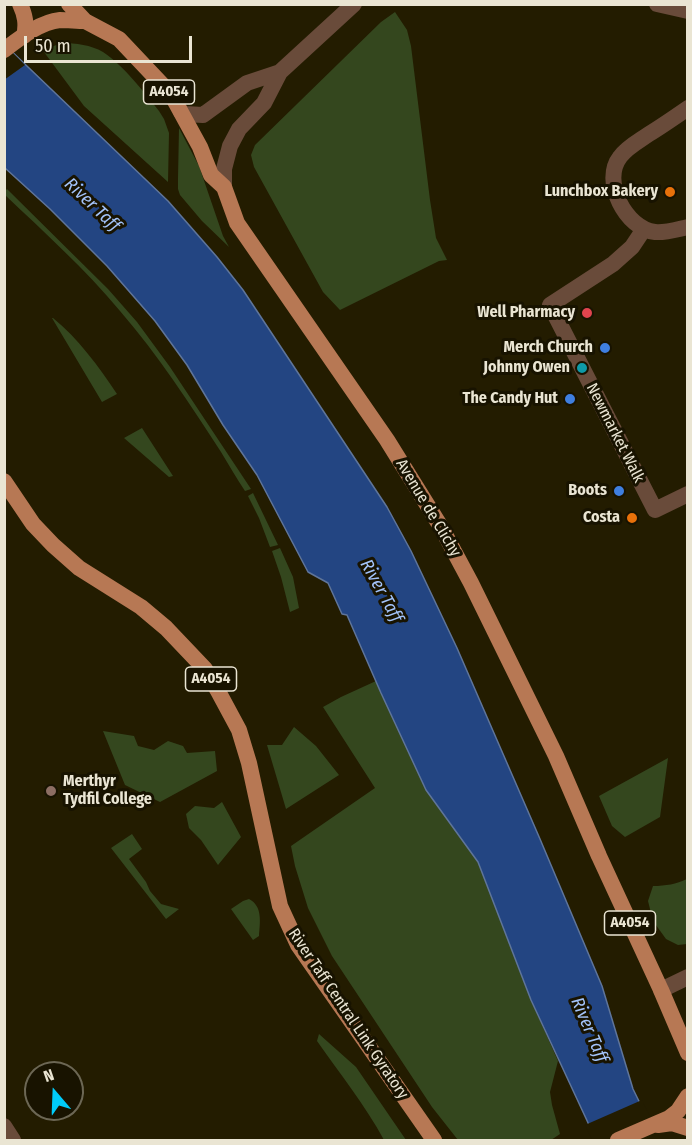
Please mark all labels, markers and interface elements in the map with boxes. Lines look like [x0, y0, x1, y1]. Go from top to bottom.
scale bar [27, 24, 195, 62]
text: 50 m [35, 35, 71, 57]
road number: A4054 [144, 80, 195, 104]
water label: River Taff [60, 174, 124, 236]
place label: Lunchbox Bakery [544, 182, 658, 202]
marker: Lunchbox Bakery [663, 185, 677, 199]
place label: Well Pharmacy [477, 303, 575, 323]
marker: Well Pharmacy [580, 306, 594, 320]
place label: Merch Church [504, 338, 593, 358]
marker: Merch Church [598, 341, 612, 355]
place label: Johnny Owen [483, 358, 570, 378]
marker: Johnny Owen [575, 361, 589, 375]
street label: Newmarket Walk [582, 380, 648, 486]
place label: The Candy Hut [463, 389, 558, 409]
marker: The Candy Hut [563, 392, 577, 406]
street label: Avenue de Clichy [391, 456, 465, 560]
place label: Boots [568, 481, 607, 501]
marker: Boots [612, 484, 626, 498]
place label: Costa [583, 508, 620, 528]
marker: Costa [625, 511, 639, 525]
water label: River Taff [355, 556, 407, 626]
road number: A4054 [186, 667, 236, 691]
place label: Merthyr Tydfil College [63, 772, 152, 810]
marker: Merthyr Tydfil College [44, 784, 58, 798]
road number: A4054 [604, 911, 656, 935]
street label: River Taff Central Link Gyratory [284, 925, 412, 1103]
water label: River Taff [566, 994, 612, 1066]
north arrow [24, 1061, 84, 1121]
text: N [41, 1065, 56, 1086]

